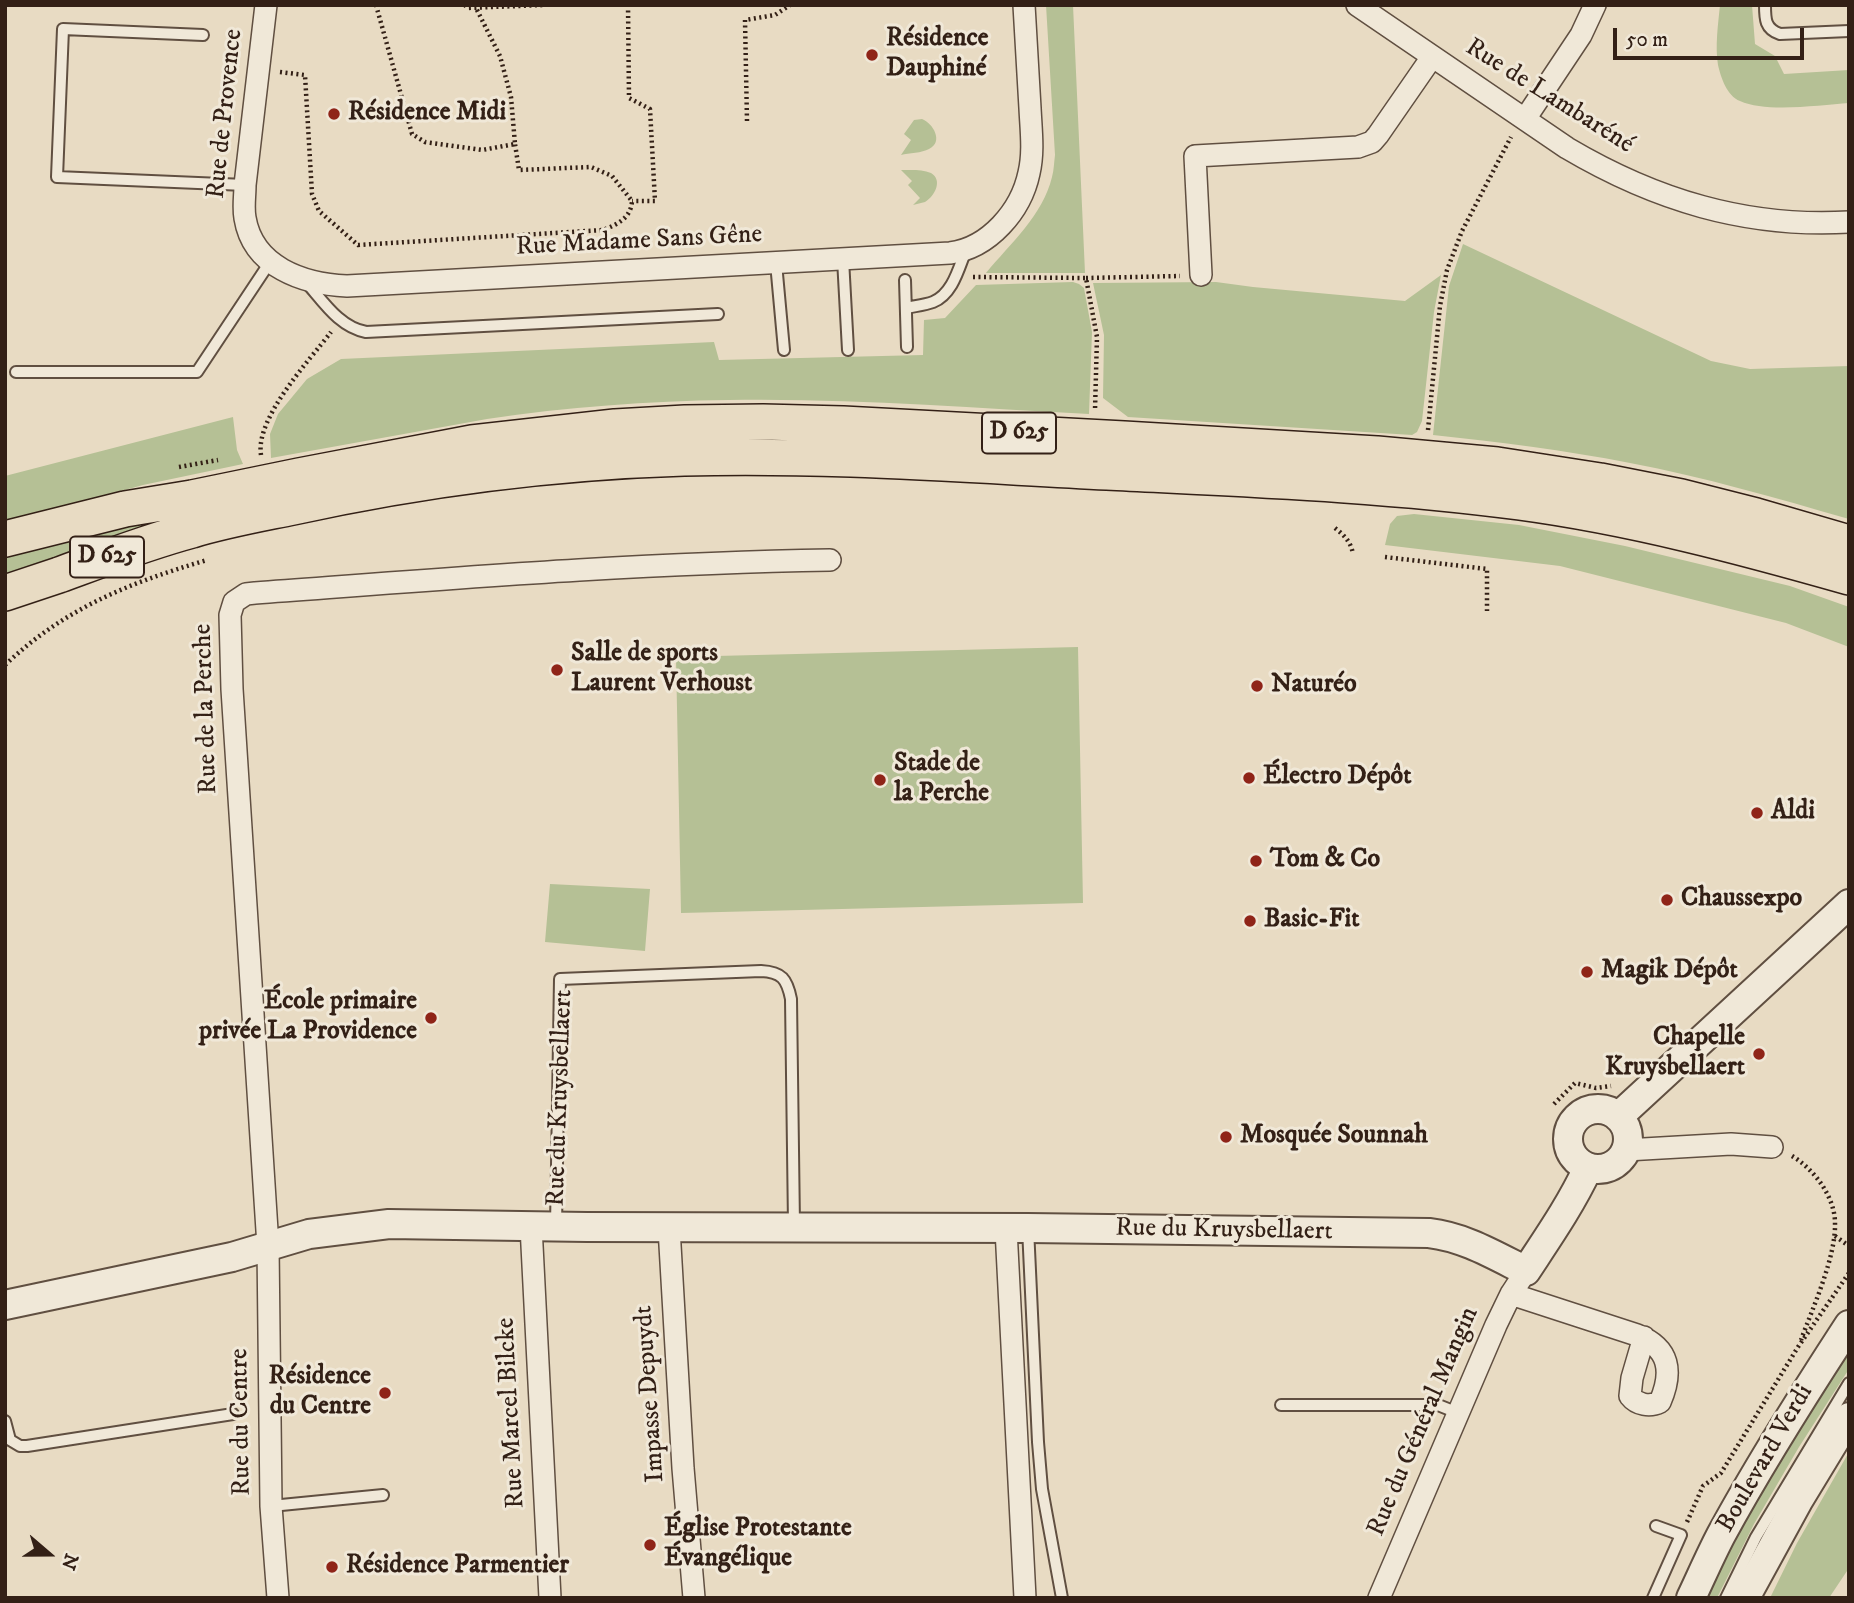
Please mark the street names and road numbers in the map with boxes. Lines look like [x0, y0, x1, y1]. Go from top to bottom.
street label: Rue de Provence [202, 28, 250, 200]
street label: Rue de Lambaréné [1459, 33, 1639, 161]
street label: Rue Madame Sans Gêne [515, 220, 763, 264]
road number: D 625 [982, 412, 1056, 453]
road number: D 625 [70, 536, 144, 578]
street label: Rue de la Perche [188, 623, 226, 795]
street label: Rue du Kruysbellaert [542, 989, 580, 1207]
street label: Rue du Kruysbellaert [1115, 1214, 1333, 1248]
street label: Rue du Général Mangin [1362, 1303, 1486, 1541]
street label: Impasse Depuydt [629, 1304, 673, 1484]
street label: Rue Marcel Bilcke [491, 1317, 533, 1509]
street label: Rue du Centre [225, 1348, 259, 1496]
street label: Boulevard Verdi [1711, 1379, 1821, 1539]

